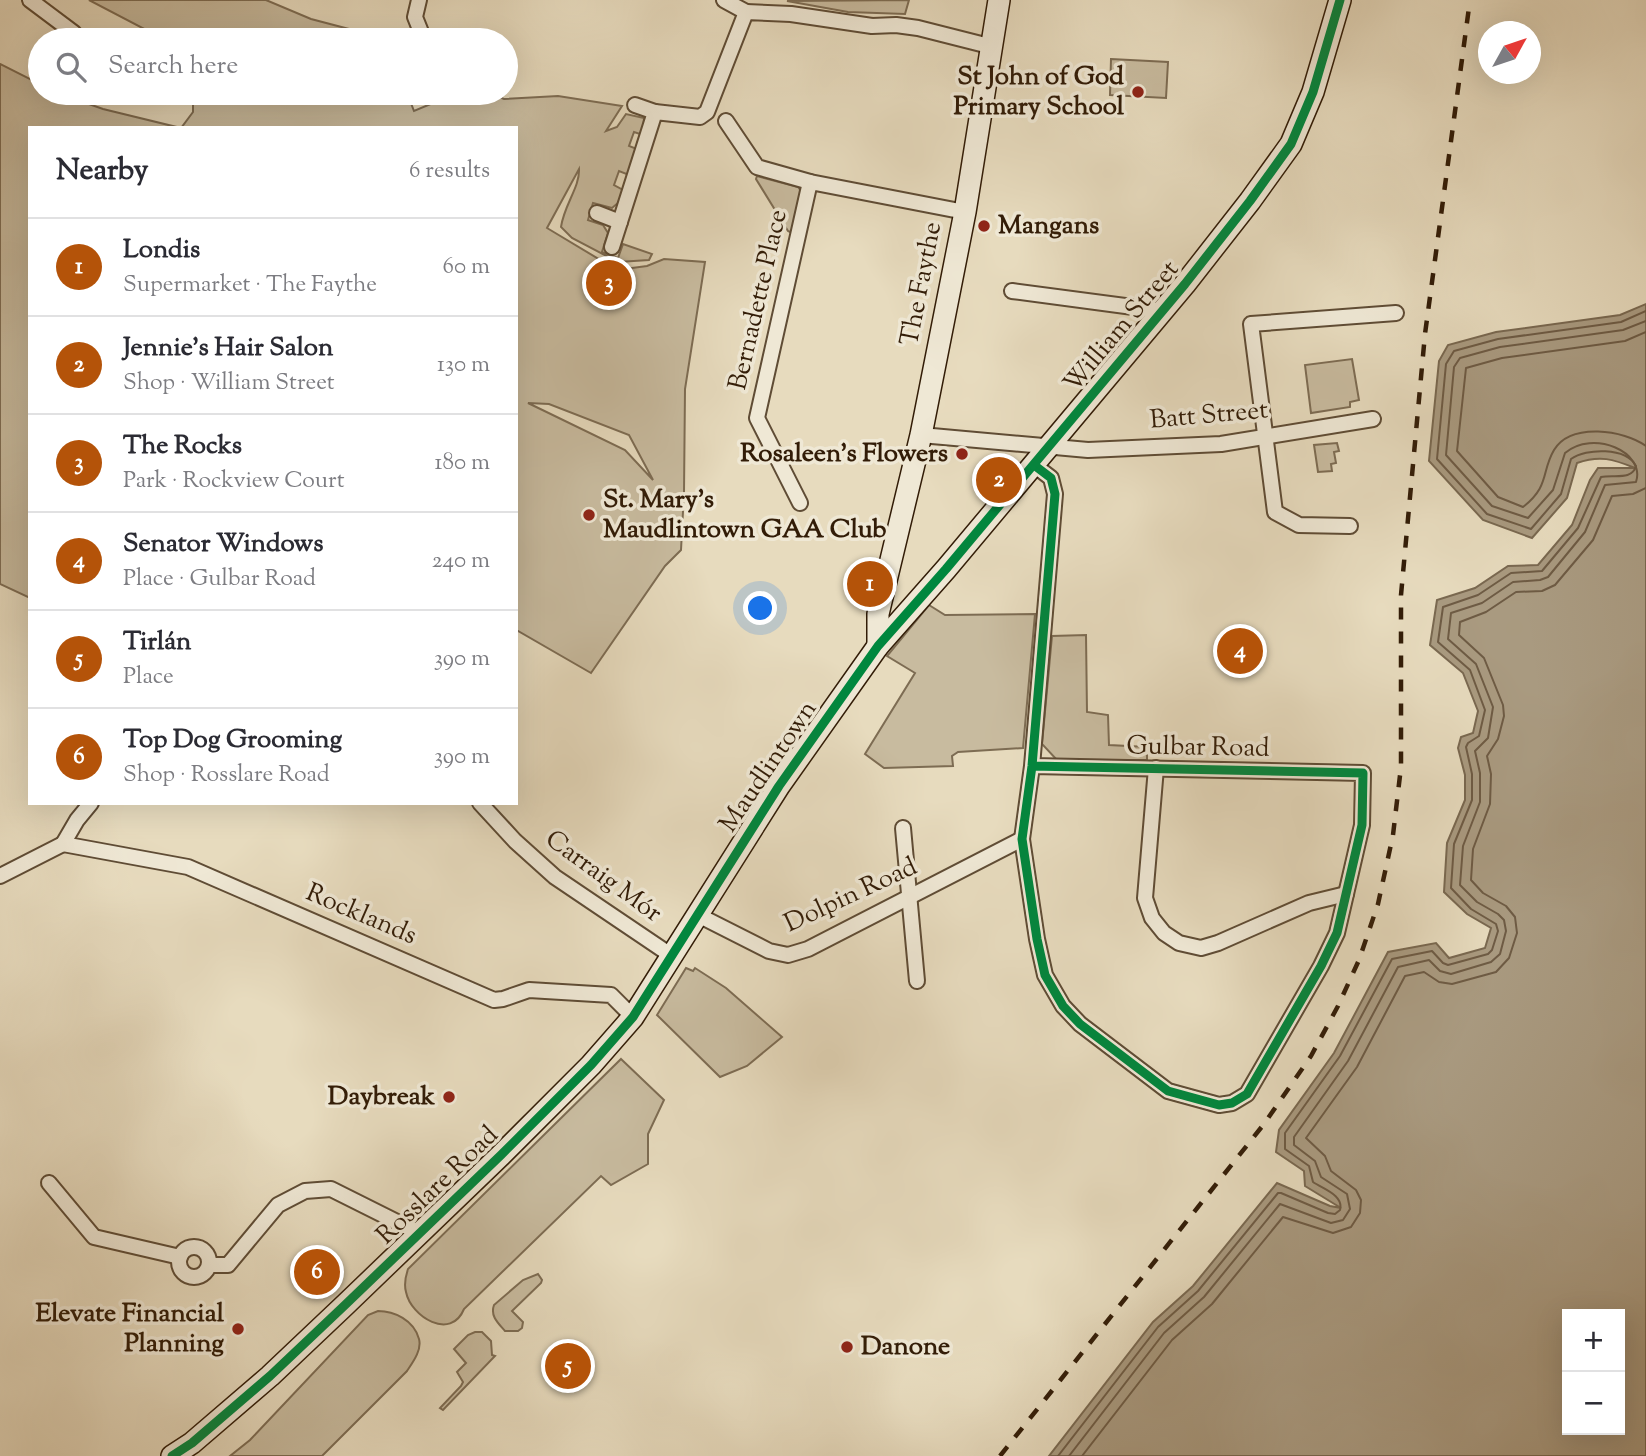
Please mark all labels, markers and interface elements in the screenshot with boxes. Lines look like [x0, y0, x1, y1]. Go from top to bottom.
north arrow [1478, 21, 1541, 84]
search box [28, 28, 518, 105]
icon: search [52, 48, 90, 86]
text: Search here [108, 48, 238, 85]
place label: St John of God Primary School [954, 59, 1125, 126]
marker: St John of God Primary School [1130, 84, 1146, 100]
text: Nearby [56, 150, 148, 193]
text: 6 results [409, 155, 490, 188]
street label: Bernadette Place [720, 206, 798, 394]
place label: Mangans [998, 208, 1099, 245]
marker: Mangans [976, 218, 992, 234]
street label: The Faythe [892, 219, 952, 349]
text: Londis [123, 232, 200, 269]
text: 1 [75, 251, 83, 284]
text: 60 m [442, 251, 490, 284]
street label: William Street [1056, 253, 1189, 401]
pin: 3 [586, 257, 632, 309]
text: Supermarket · The Faythe [123, 269, 377, 302]
text: Jennie's Hair Salon [123, 330, 333, 367]
text: 2 [74, 349, 84, 382]
text: 130 m [437, 349, 490, 382]
text: Shop · William Street [123, 367, 335, 400]
street label: Batt Street [1148, 392, 1270, 440]
text: The Rocks [123, 428, 242, 465]
place label: Rosaleen's Flowers [740, 436, 948, 473]
marker: Rosaleen's Flowers [954, 446, 970, 462]
text: 3 [74, 447, 84, 480]
text: 180 m [435, 447, 490, 480]
pin: 2 [976, 454, 1022, 506]
text: Park · Rockview Court [123, 465, 345, 498]
place label: St. Mary's Maudlintown GAA Club [603, 482, 887, 549]
marker: St. Mary's Maudlintown GAA Club [581, 507, 597, 523]
text: Senator Windows [123, 526, 324, 563]
text: 4 [73, 545, 85, 578]
text: 240 m [432, 545, 490, 578]
pin: 1 [847, 558, 893, 610]
text: Place · Gulbar Road [123, 563, 316, 596]
your location [743, 591, 777, 625]
text: Tirlán [123, 624, 191, 661]
pin: 4 [1217, 625, 1263, 677]
text: 5 [75, 643, 83, 676]
text: 390 m [434, 643, 490, 676]
text: Place [123, 661, 174, 694]
street label: Maudlintown [711, 694, 827, 840]
text: Top Dog Grooming [123, 722, 342, 759]
street label: Gulbar Road [1126, 728, 1270, 768]
text: 6 [73, 741, 85, 774]
text: 390 m [434, 741, 490, 774]
text: Shop · Rosslare Road [123, 759, 330, 792]
street label: Carraig Mór [537, 822, 669, 932]
street label: Dolpin Road [778, 849, 924, 943]
street label: Rocklands [300, 875, 422, 955]
place label: Daybreak [328, 1079, 436, 1116]
marker: Daybreak [441, 1089, 457, 1105]
street label: Rosslare Road [369, 1118, 508, 1254]
pin: 6 [294, 1246, 340, 1298]
place label: Elevate Financial Planning [35, 1296, 225, 1363]
map controls [1562, 1309, 1625, 1435]
button: + [1562, 1309, 1625, 1372]
marker: Elevate Financial Planning [230, 1321, 246, 1337]
place label: Danone [861, 1329, 950, 1366]
marker: Danone [839, 1339, 855, 1355]
pin: 5 [545, 1340, 591, 1392]
button: − [1562, 1372, 1625, 1435]

